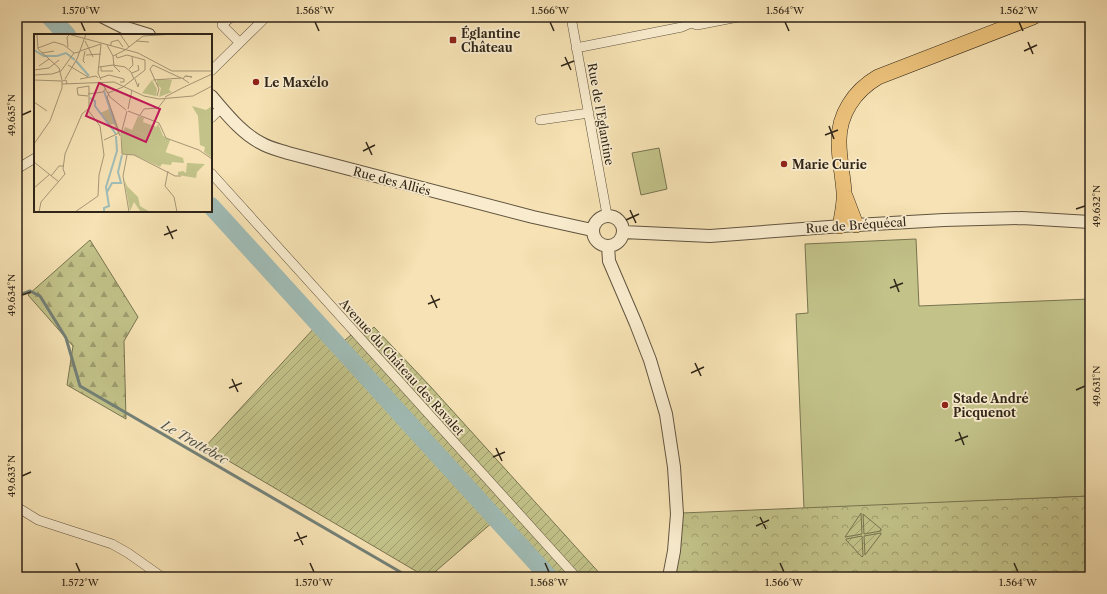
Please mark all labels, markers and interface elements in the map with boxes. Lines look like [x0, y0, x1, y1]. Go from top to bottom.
text: 1.570°W [62, 4, 101, 17]
text: 1.568°W [296, 4, 335, 17]
text: 1.566°W [531, 4, 570, 17]
text: 1.564°W [766, 4, 805, 17]
text: 1.562°W [1000, 4, 1039, 17]
place label: Églantine Château [461, 25, 520, 55]
inset map [34, 34, 212, 212]
marker: Églantine Château [448, 35, 458, 45]
street label: Rue de l'Eglantine [585, 62, 617, 167]
place label: Le Maxélo [264, 75, 329, 90]
marker: Le Maxélo [251, 77, 261, 87]
text: 49.635°N [5, 94, 18, 136]
place label: Marie Curie [792, 157, 867, 172]
marker: Marie Curie [779, 159, 789, 169]
street label: Rue des Alliés [352, 163, 432, 199]
text: 49.632°N [1090, 185, 1103, 227]
street label: Rue de Bréquécal [805, 214, 907, 236]
text: 49.634°N [5, 274, 18, 316]
street label: Avenue du Château des Ravalet [336, 295, 468, 439]
text: 49.631°N [1090, 366, 1103, 406]
place label: Stade André Picquenot [953, 391, 1029, 420]
marker: Stade André Picquenot [940, 400, 950, 410]
water label: Le Trottebec [158, 416, 232, 468]
text: 49.633°N [5, 455, 18, 497]
text: 1.572°W [61, 576, 100, 589]
text: 1.570°W [295, 576, 334, 589]
text: 1.568°W [530, 576, 569, 589]
text: 1.566°W [765, 576, 804, 589]
text: 1.564°W [999, 576, 1038, 589]

